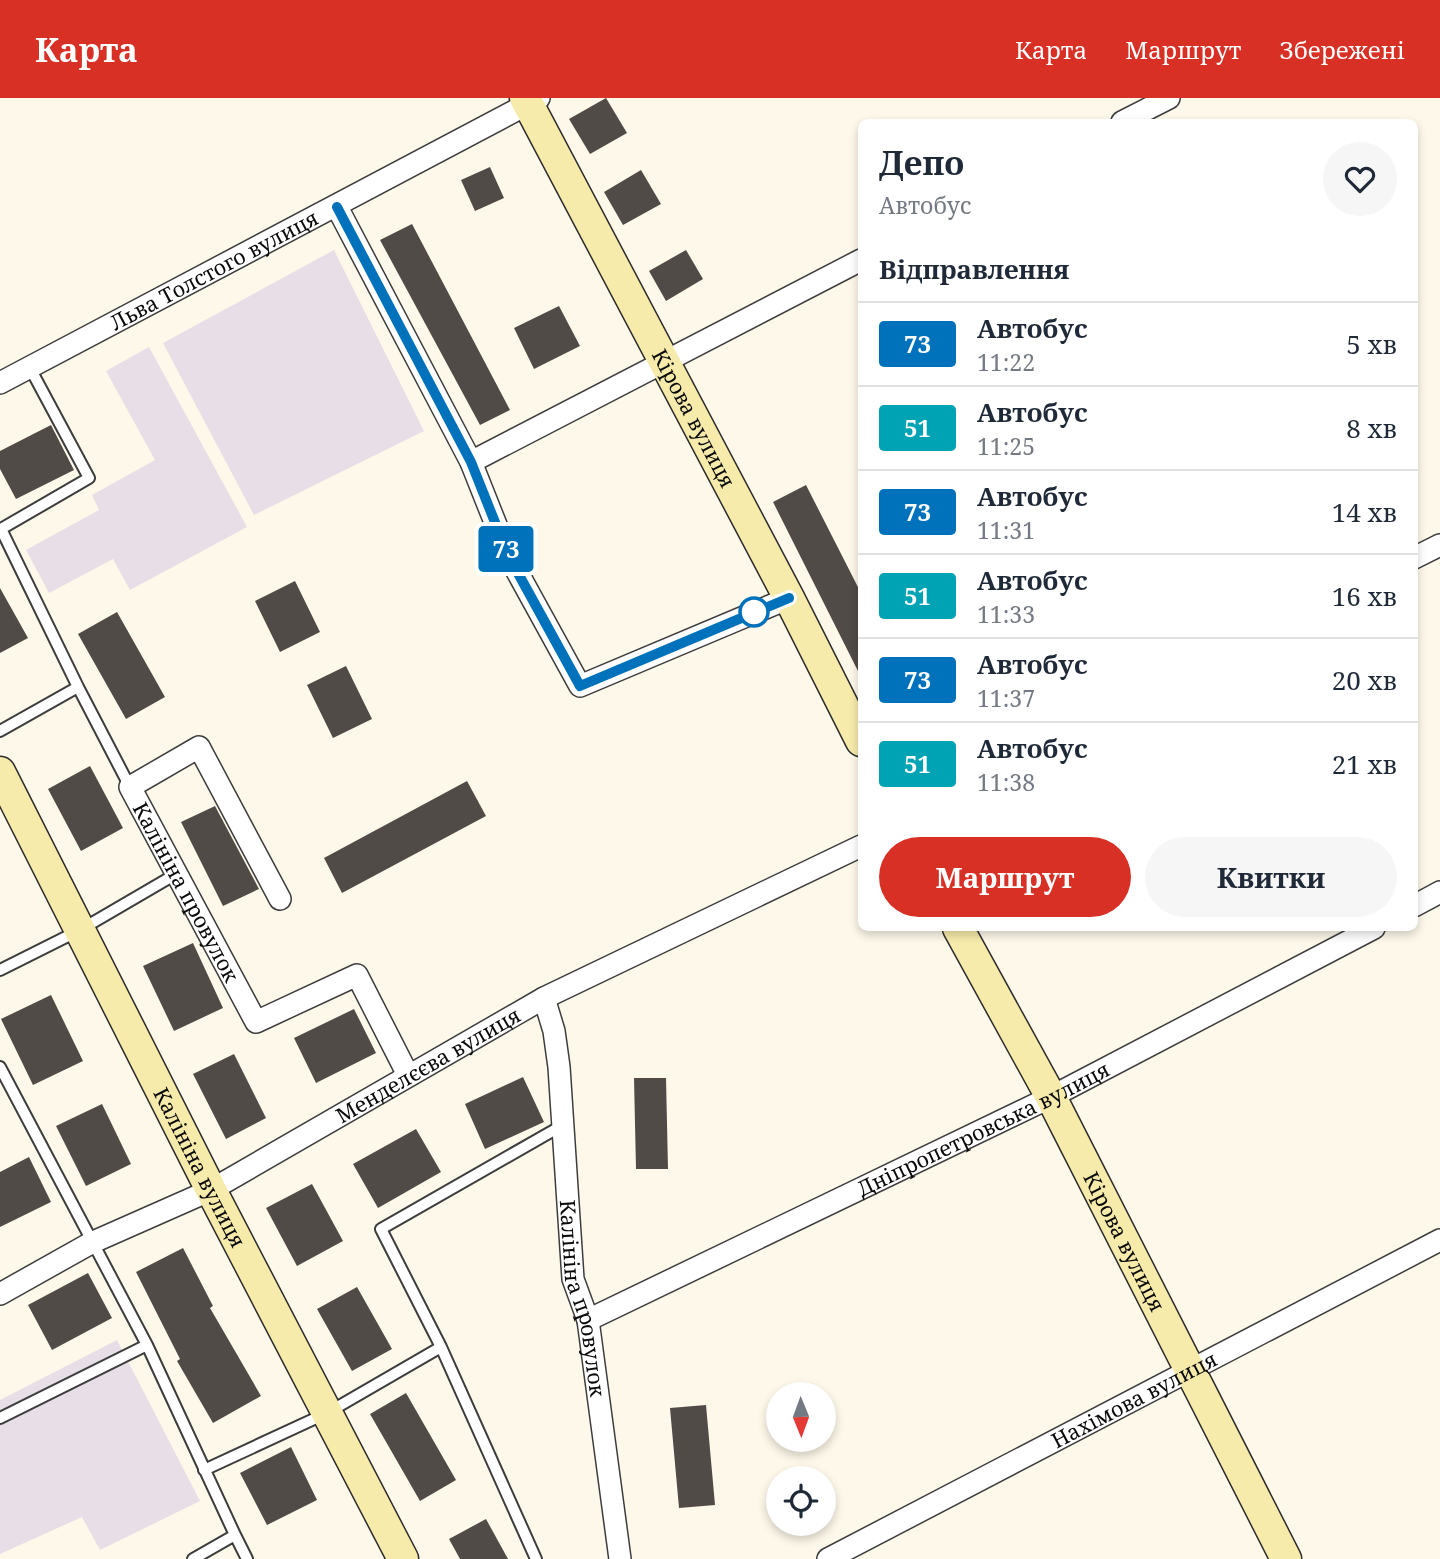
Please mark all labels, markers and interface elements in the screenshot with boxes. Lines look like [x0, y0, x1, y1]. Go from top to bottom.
text: Карта [35, 27, 138, 72]
text: Карта [1015, 33, 1087, 66]
text: Маршрут [1125, 33, 1241, 66]
text: Збережені [1279, 33, 1405, 66]
text: Депо [879, 140, 964, 185]
button: heart [1323, 142, 1397, 216]
text: Автобус [879, 189, 971, 221]
street label: Льва Толстого вулиця [105, 203, 323, 336]
text: Відправлення [879, 251, 1069, 287]
text: Автобус [977, 310, 1087, 346]
text: 5 хв [1346, 326, 1397, 362]
text: 73 [904, 327, 931, 360]
street label: Кірова вулиця [646, 344, 742, 492]
text: 11:22 [977, 346, 1035, 378]
text: Автобус [977, 394, 1087, 430]
text: 8 хв [1346, 410, 1397, 446]
text: 51 [904, 411, 931, 444]
text: 11:25 [977, 430, 1035, 462]
text: Автобус [977, 478, 1087, 514]
text: 14 хв [1332, 494, 1397, 530]
text: 73 [904, 495, 931, 528]
text: 11:31 [977, 514, 1035, 546]
line badge: 73 [475, 526, 538, 572]
text: 73 [492, 532, 520, 565]
text: Автобус [977, 562, 1087, 598]
text: 16 хв [1332, 578, 1397, 614]
text: 51 [904, 579, 931, 612]
unlabelled marker [739, 597, 769, 627]
text: 11:33 [977, 598, 1035, 630]
text: Автобус [977, 646, 1087, 682]
text: 20 хв [1332, 662, 1397, 698]
text: 73 [904, 663, 931, 696]
text: 11:37 [977, 682, 1035, 714]
text: Автобус [977, 730, 1087, 766]
text: 21 хв [1332, 746, 1397, 782]
text: 51 [904, 747, 931, 780]
text: 11:38 [977, 766, 1035, 798]
street label: Калініна провулок [127, 797, 246, 987]
button: Маршрут [879, 837, 1131, 917]
button: Квитки [1145, 837, 1397, 917]
street label: Менделєєва вулиця [331, 1001, 525, 1129]
street label: Дніпропетровська вулиця [852, 1055, 1114, 1202]
street label: Калініна вулиця [147, 1082, 252, 1252]
street label: Кірова вулиця [1077, 1167, 1172, 1316]
street label: Калініна провулок [554, 1199, 612, 1399]
street label: Нахімова вулиця [1046, 1345, 1222, 1454]
north arrow [766, 1382, 836, 1452]
map controls [766, 1382, 836, 1536]
button: locate [766, 1466, 836, 1536]

